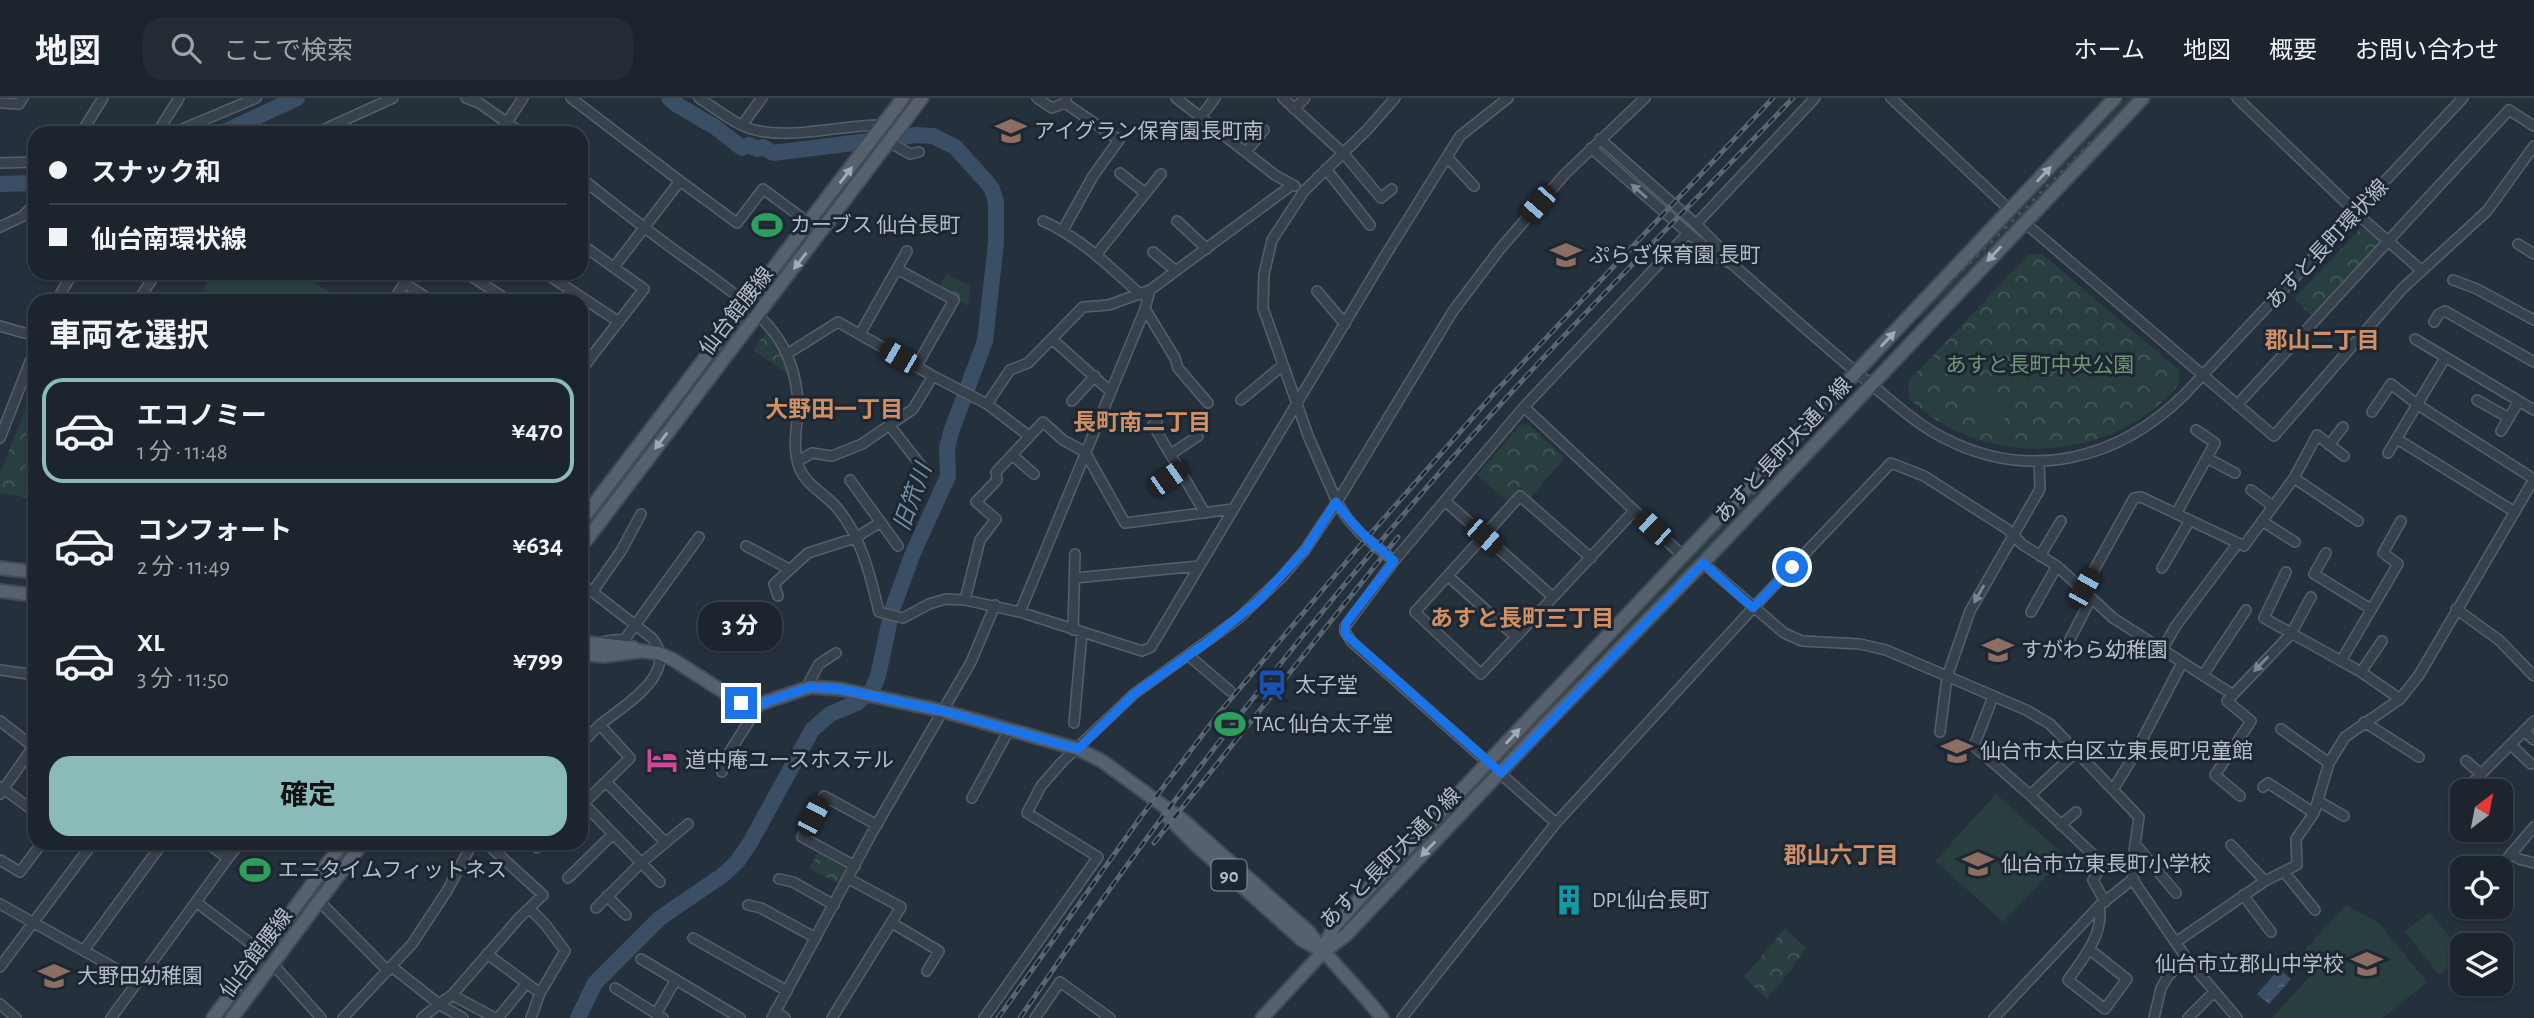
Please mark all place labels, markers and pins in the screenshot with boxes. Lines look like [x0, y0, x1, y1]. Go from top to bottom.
school or university icon: アイグラン保育園長町南 [994, 114, 1028, 148]
place label: アイグラン保育園長町南 [1034, 120, 1264, 142]
sports icon: カーブス 仙台長町 [750, 208, 784, 242]
place label: カーブス 仙台長町 [790, 213, 960, 236]
school or university icon: ぷらざ保育園 長町 [1549, 238, 1583, 272]
place label: ぷらざ保育園 長町 [1589, 243, 1760, 266]
school or university icon: すがわら幼稚園 [1981, 633, 2015, 667]
place label: すがわら幼稚園 [2021, 639, 2168, 661]
station icon: 太子堂 [1255, 668, 1289, 702]
place label: 太子堂 [1295, 674, 1358, 696]
sports icon: TAC 仙台太子堂 [1213, 707, 1247, 741]
place label: TAC 仙台太子堂 [1253, 713, 1393, 735]
school or university icon: 仙台市太白区立東長町児童館 [1940, 734, 1974, 768]
place label: 仙台市太白区立東長町児童館 [1980, 740, 2253, 762]
hotel icon: 道中庵ユースホステル [645, 743, 679, 777]
place label: 道中庵ユースホステル [685, 749, 894, 771]
school or university icon: 仙台市立東長町小学校 [1961, 847, 1995, 881]
sports icon: エニタイムフィットネス [238, 853, 272, 887]
place label: 仙台市立東長町小学校 [2001, 853, 2211, 875]
place label: エニタイムフィットネス [278, 859, 507, 881]
building icon: DPL仙台長町 [1552, 883, 1586, 917]
place label: DPL仙台長町 [1592, 889, 1709, 911]
school or university icon: 仙台市立郡山中学校 [2350, 947, 2384, 981]
place label: 仙台市立郡山中学校 [2155, 953, 2344, 975]
school or university icon: 大野田幼稚園 [37, 959, 71, 993]
place label: 大野田幼稚園 [77, 965, 203, 987]

